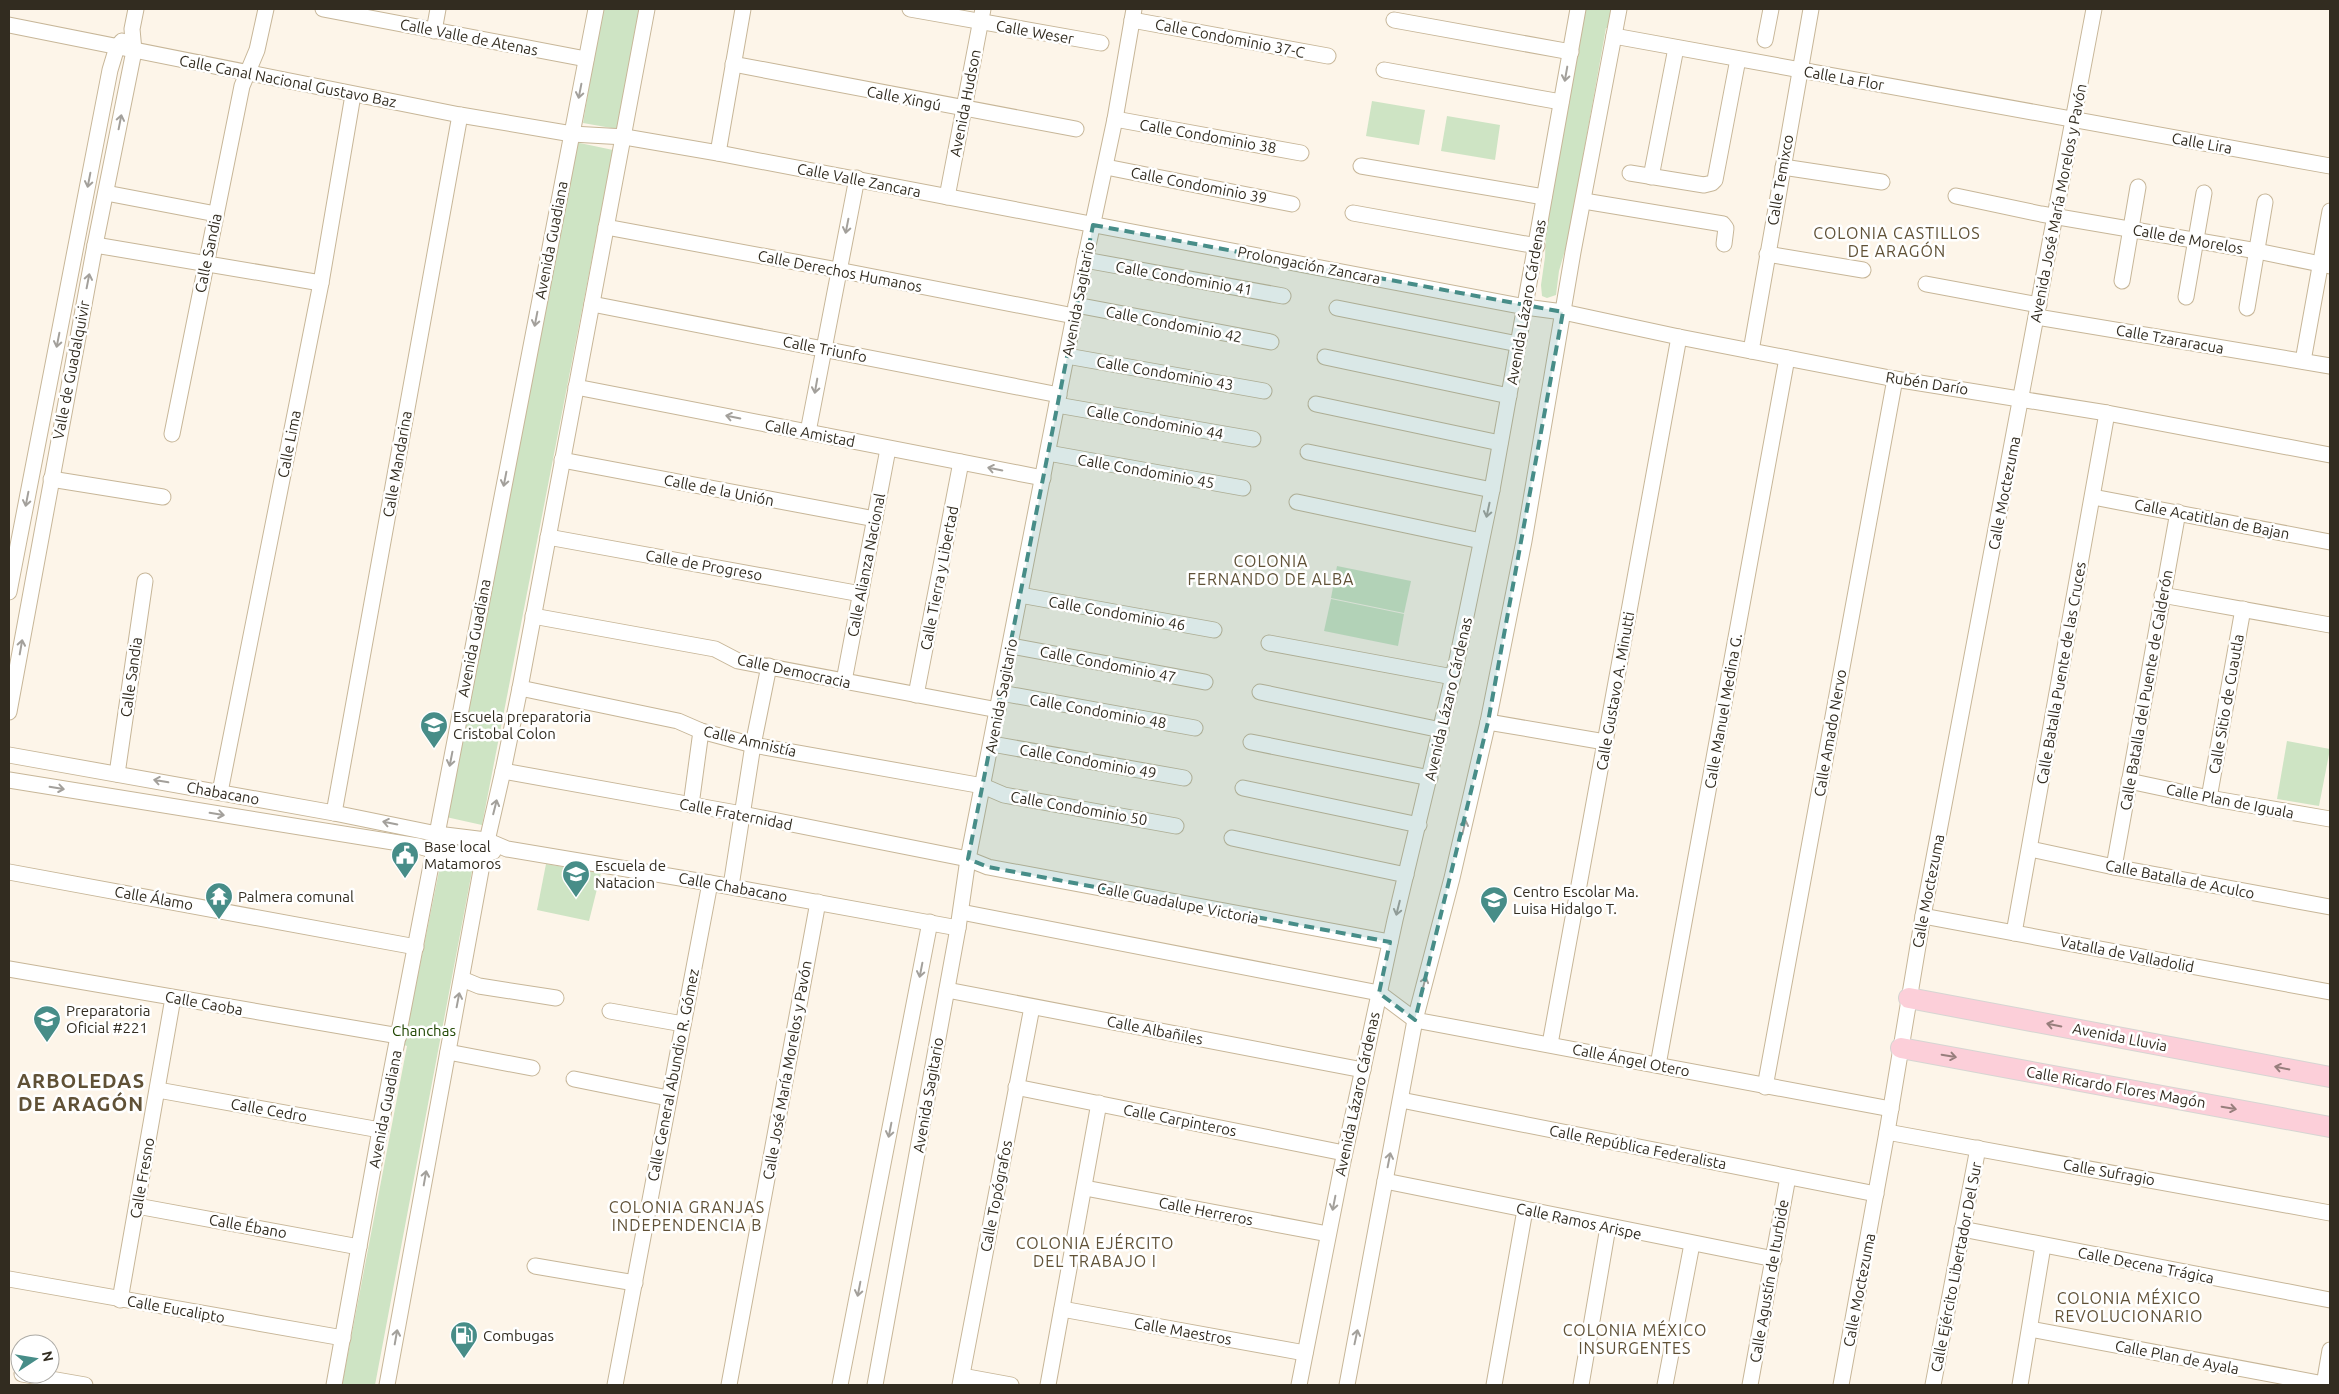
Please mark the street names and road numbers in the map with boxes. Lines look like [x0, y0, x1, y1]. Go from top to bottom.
street label: Calle Valle de Atenas [399, 15, 539, 59]
street label: Calle Condominio 37-C [1154, 15, 1306, 61]
street label: Calle Weser [995, 17, 1076, 47]
street label: Avenida Hudson [946, 48, 984, 158]
street label: Calle Canal Nacional Gustavo Baz [178, 52, 398, 110]
street label: Calle La Flor [1802, 63, 1886, 94]
street label: Calle Xingú [865, 82, 943, 114]
street label: Avenida José María Morelos y Pavón [2026, 82, 2090, 324]
street label: Calle Condominio 38 [1138, 116, 1278, 156]
street label: Calle Lira [2170, 129, 2234, 157]
street label: Calle Temixco [1764, 133, 1796, 227]
street label: Calle Valle Zancara [796, 160, 922, 200]
street label: Calle Condominio 39 [1129, 163, 1269, 207]
street label: Avenida Guadiana [531, 180, 571, 300]
street label: Calle Sandia [191, 212, 225, 294]
street label: Avenida Lázaro Cárdenas [1503, 218, 1549, 386]
street label: Calle de Morelos [2131, 221, 2245, 257]
street label: Avenida Sagitario [1059, 240, 1097, 358]
street label: Prolongación Zancara [1236, 243, 1382, 287]
street label: Calle Derechos Humanos [756, 247, 924, 295]
street label: Calle Condominio 41 [1114, 258, 1254, 298]
street label: Valle de Guadalquivir [49, 299, 93, 441]
street label: Calle Condominio 42 [1104, 302, 1244, 346]
street label: Calle Tzararacua [2115, 321, 2225, 357]
street label: Calle Triunfo [782, 333, 868, 365]
street label: Calle Condominio 43 [1095, 353, 1235, 393]
street label: Rubén Darío [1884, 368, 1970, 398]
street label: Calle Condominio 44 [1085, 402, 1225, 442]
street label: Calle Lima [274, 409, 304, 479]
street label: Calle Mandarina [379, 409, 415, 519]
street label: Calle Amistad [763, 416, 857, 450]
street label: Calle Moctezuma [1985, 435, 2023, 551]
street label: Calle Condominio 45 [1076, 451, 1216, 491]
street label: Calle de la Unión [662, 471, 776, 509]
street label: Calle Alianza Nacional [844, 492, 888, 638]
street label: Calle Acatitlan de Bajan [2133, 496, 2291, 542]
street label: Calle Tierra y Libertad [917, 504, 961, 652]
street label: Calle de Progreso [644, 546, 764, 584]
street label: Calle Batalla Puente de las Cruces [2033, 560, 2089, 786]
street label: Calle Batalla del Puente de Calderón [2116, 568, 2176, 812]
street label: Avenida Guadiana [454, 578, 494, 698]
street label: Calle Condominio 46 [1047, 593, 1187, 633]
street label: Calle Gustavo A. Minutti [1593, 610, 1637, 772]
street label: Avenida Lázaro Cárdenas [1421, 615, 1475, 783]
street label: Calle Manuel Medina G. [1701, 632, 1745, 790]
street label: Calle Sitio de Cuautla [2205, 633, 2247, 775]
street label: Calle Sandia [117, 636, 145, 718]
street label: Avenida Sagitario [982, 637, 1020, 755]
street label: Calle Condominio 47 [1038, 642, 1178, 686]
street label: Calle Democracia [736, 651, 852, 691]
street label: Calle Amado Nervo [1810, 668, 1850, 798]
street label: Calle Condominio 48 [1028, 691, 1168, 731]
street label: Calle Amnistía [702, 722, 798, 760]
street label: Calle Condominio 49 [1018, 741, 1158, 781]
street label: Chabacano [185, 778, 261, 808]
street label: Calle Plan de Iguala [2165, 780, 2295, 822]
street label: Calle Condominio 50 [1009, 788, 1149, 828]
street label: Calle Fraternidad [678, 795, 794, 833]
street label: Calle Moctezuma [1909, 833, 1947, 949]
street label: Calle Batalla de Aculco [2104, 856, 2256, 902]
street label: Calle Chabacano [677, 869, 789, 905]
street label: Calle Guadalupe Victoria [1096, 879, 1260, 927]
street label: Calle Álamo [113, 883, 195, 913]
street label: Vatalla de Valladolid [2058, 933, 2196, 975]
street label: Calle José María Morelos y Pavón [759, 959, 815, 1181]
street label: Calle General Abundio R. Gómez [644, 967, 702, 1183]
street label: Calle Caoba [164, 988, 244, 1018]
street label: Avenida Lázaro Cárdenas [1331, 1010, 1383, 1178]
street label: Calle Albañiles [1105, 1012, 1205, 1048]
street label: Avenida Lluvia [2071, 1019, 2169, 1055]
street label: Avenida Sagitario [909, 1036, 947, 1154]
street label: Calle Ángel Otero [1571, 1040, 1691, 1080]
street label: Avenida Guadiana [365, 1049, 405, 1169]
street label: Calle Ricardo Flores Magón [2025, 1063, 2207, 1111]
street label: Calle Cedro [230, 1095, 308, 1125]
street label: Calle Carpinteros [1122, 1101, 1238, 1139]
street label: Calle República Federalista [1548, 1121, 1728, 1173]
street label: Calle Fresno [127, 1136, 157, 1220]
street label: Calle Topógrafos [977, 1139, 1015, 1253]
street label: Calle Sufragio [2062, 1156, 2156, 1188]
street label: Calle Ejército Libertador Del Sur [1927, 1160, 1985, 1374]
street label: Calle Herreros [1157, 1194, 1255, 1228]
street label: Calle Agustín de Iturbide [1746, 1198, 1792, 1364]
street label: Calle Ramos Arispe [1515, 1199, 1643, 1243]
street label: Calle Ébano [208, 1211, 288, 1241]
street label: Calle Moctezuma [1840, 1232, 1878, 1348]
street label: Calle Decena Trágica [2076, 1243, 2216, 1287]
street label: Calle Eucalipto [126, 1292, 226, 1326]
street label: Calle Maestros [1133, 1314, 1233, 1348]
street label: Calle Plan de Ayala [2114, 1337, 2240, 1377]

